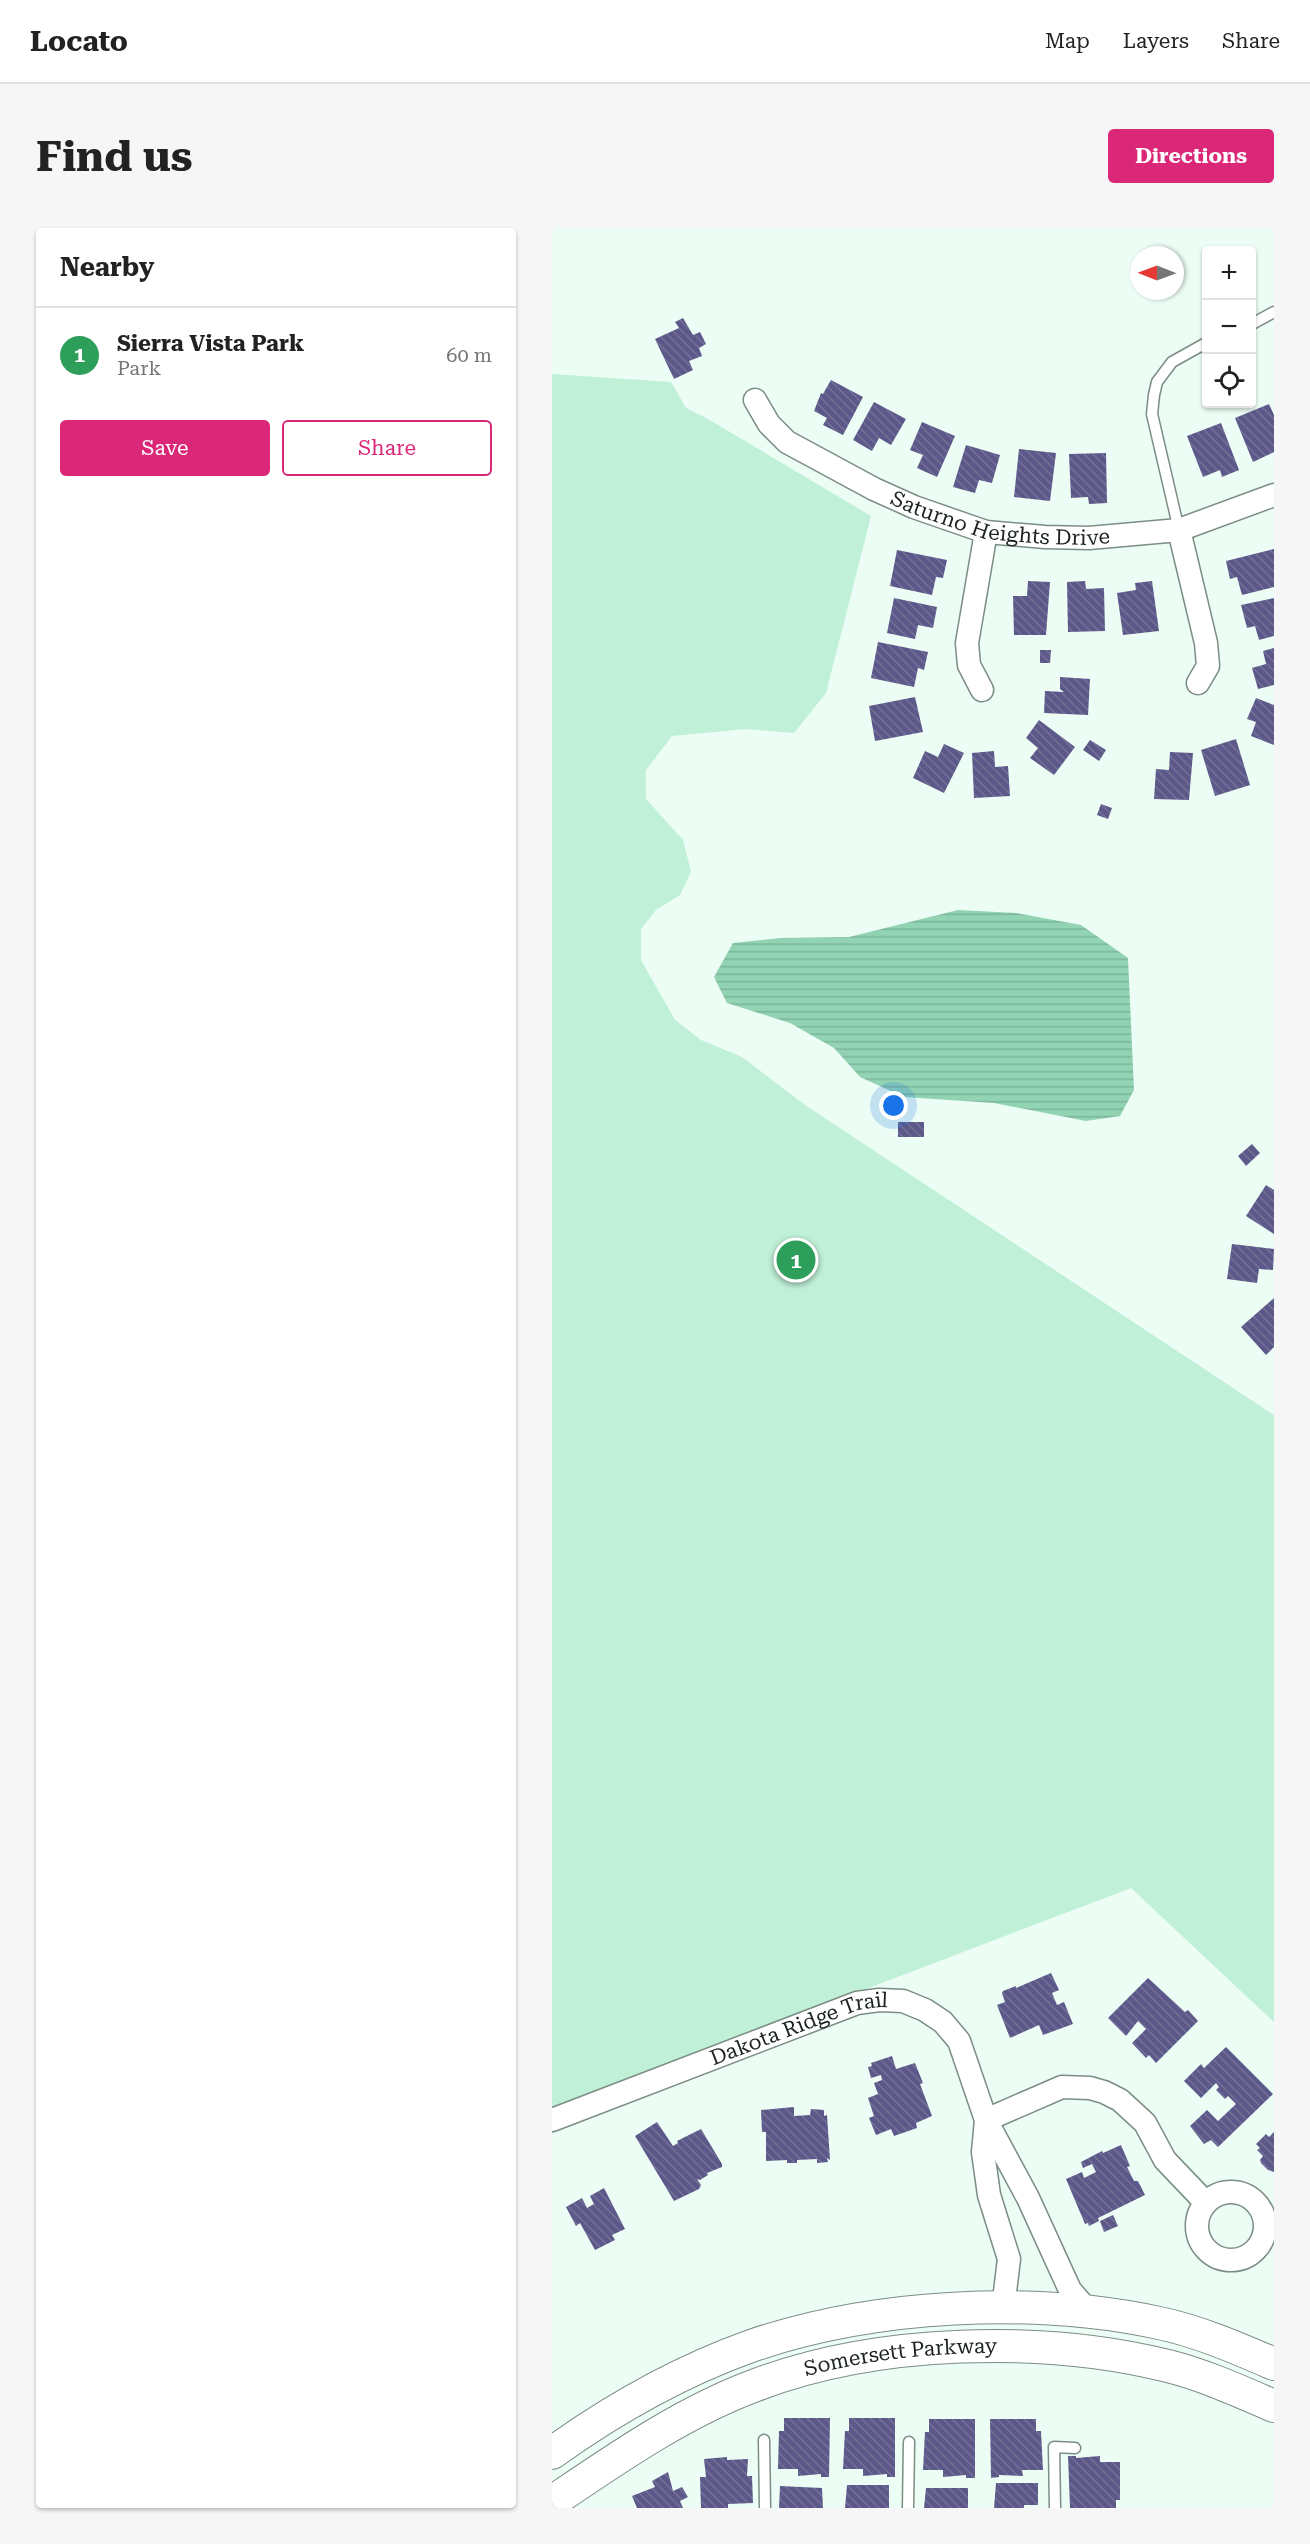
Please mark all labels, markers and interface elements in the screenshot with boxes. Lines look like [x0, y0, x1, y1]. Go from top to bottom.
text: Locato [30, 25, 128, 58]
text: Map [1045, 29, 1090, 53]
text: Layers [1123, 29, 1189, 53]
text: Share [1222, 29, 1280, 53]
button: Directions [1108, 129, 1274, 183]
text: Find us [36, 132, 193, 181]
north arrow [1130, 246, 1184, 300]
map controls [1202, 246, 1256, 408]
button: + [1202, 246, 1256, 300]
text: Nearby [60, 252, 154, 282]
button: − [1202, 300, 1256, 354]
text: Sierra Vista Park [117, 331, 304, 356]
text: 1 [74, 343, 85, 367]
text: 60 m [446, 343, 492, 367]
button: locate [1202, 354, 1256, 408]
text: Park [117, 356, 161, 380]
button: Save [60, 420, 270, 476]
button: Share [282, 420, 492, 476]
street label: Saturno Heights Drive [887, 486, 1111, 550]
your location [879, 1091, 908, 1120]
pin: 1 [776, 1238, 816, 1282]
street label: Dakota Ridge Trail [707, 1988, 889, 2070]
street label: Somersett Parkway [801, 2334, 998, 2381]

